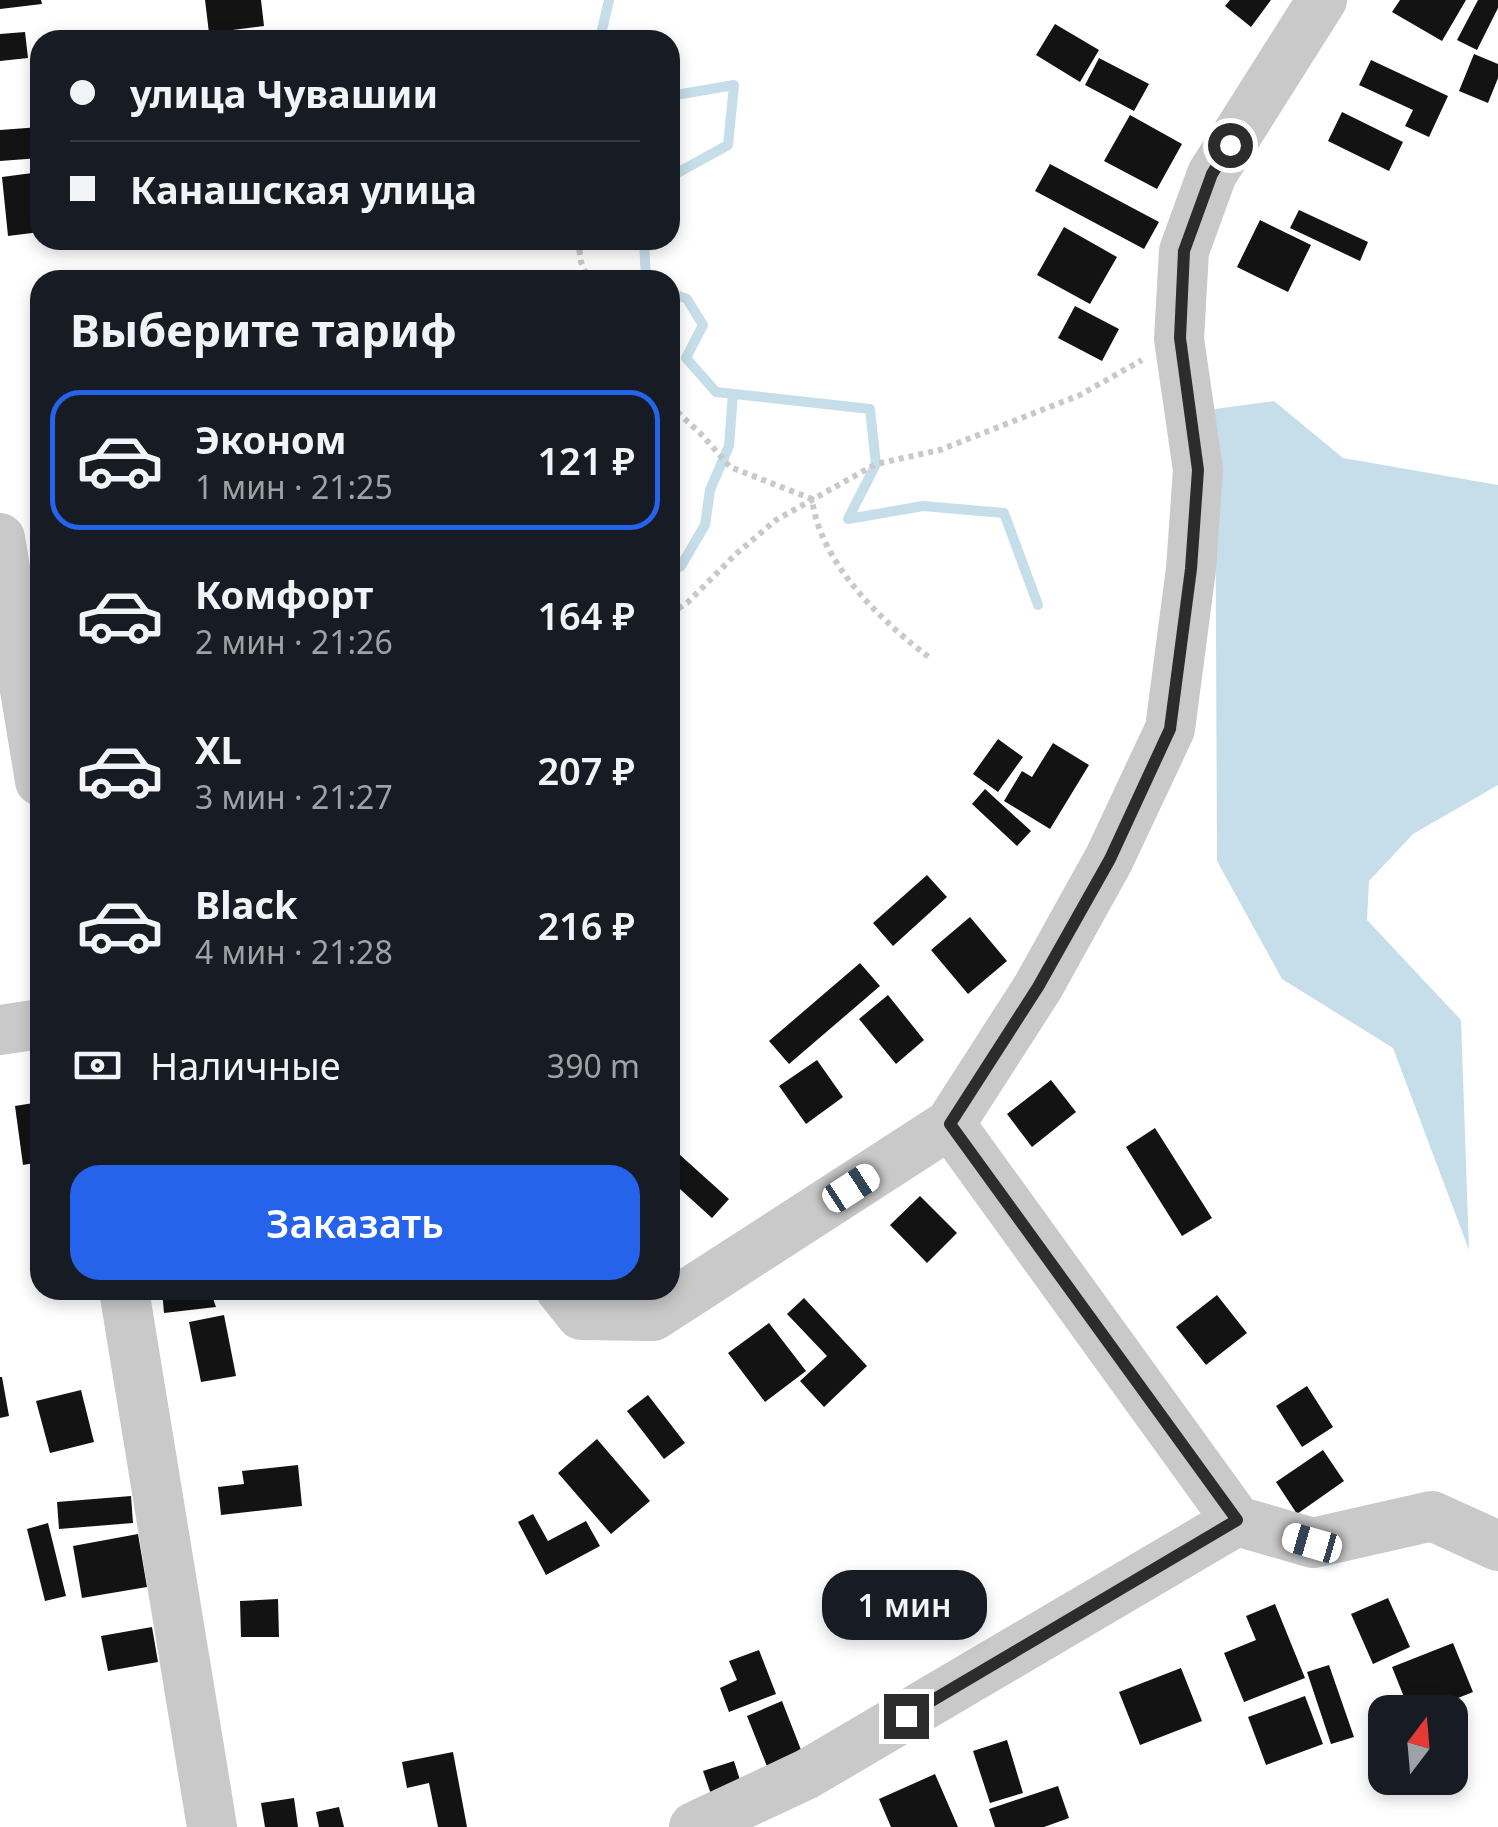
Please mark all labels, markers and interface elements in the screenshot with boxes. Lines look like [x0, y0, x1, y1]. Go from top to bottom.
text: улица Чувашии [130, 67, 438, 119]
route start [1208, 123, 1253, 168]
text: Канашская улица [130, 163, 477, 215]
text: Выберите тариф [70, 299, 457, 360]
text: Эконом [195, 413, 347, 465]
icon: car [75, 415, 165, 505]
text: 121 ₽ [537, 434, 635, 486]
text: 1 мин · 21:25 [195, 465, 393, 508]
text: Комфорт [195, 568, 373, 620]
icon: car [75, 570, 165, 660]
text: 164 ₽ [537, 589, 635, 641]
text: 2 мин · 21:26 [195, 620, 393, 663]
text: XL [195, 723, 242, 775]
icon: car [75, 725, 165, 815]
text: 207 ₽ [537, 744, 635, 796]
text: 3 мин · 21:27 [195, 775, 393, 818]
text: Black [195, 878, 298, 930]
icon: car [75, 880, 165, 970]
text: 216 ₽ [537, 899, 635, 951]
text: 4 мин · 21:28 [195, 930, 393, 973]
icon: cash [70, 1038, 125, 1093]
text: Наличные [150, 1039, 341, 1091]
text: 390 m [547, 1044, 640, 1087]
car [818, 1159, 884, 1217]
button: Заказать [70, 1165, 640, 1280]
car [1279, 1520, 1345, 1566]
callout: 1 мин [824, 1571, 988, 1641]
text: 1 мин [858, 1583, 951, 1626]
route end [884, 1694, 929, 1739]
north arrow [1368, 1695, 1468, 1795]
map controls [1368, 1695, 1468, 1795]

